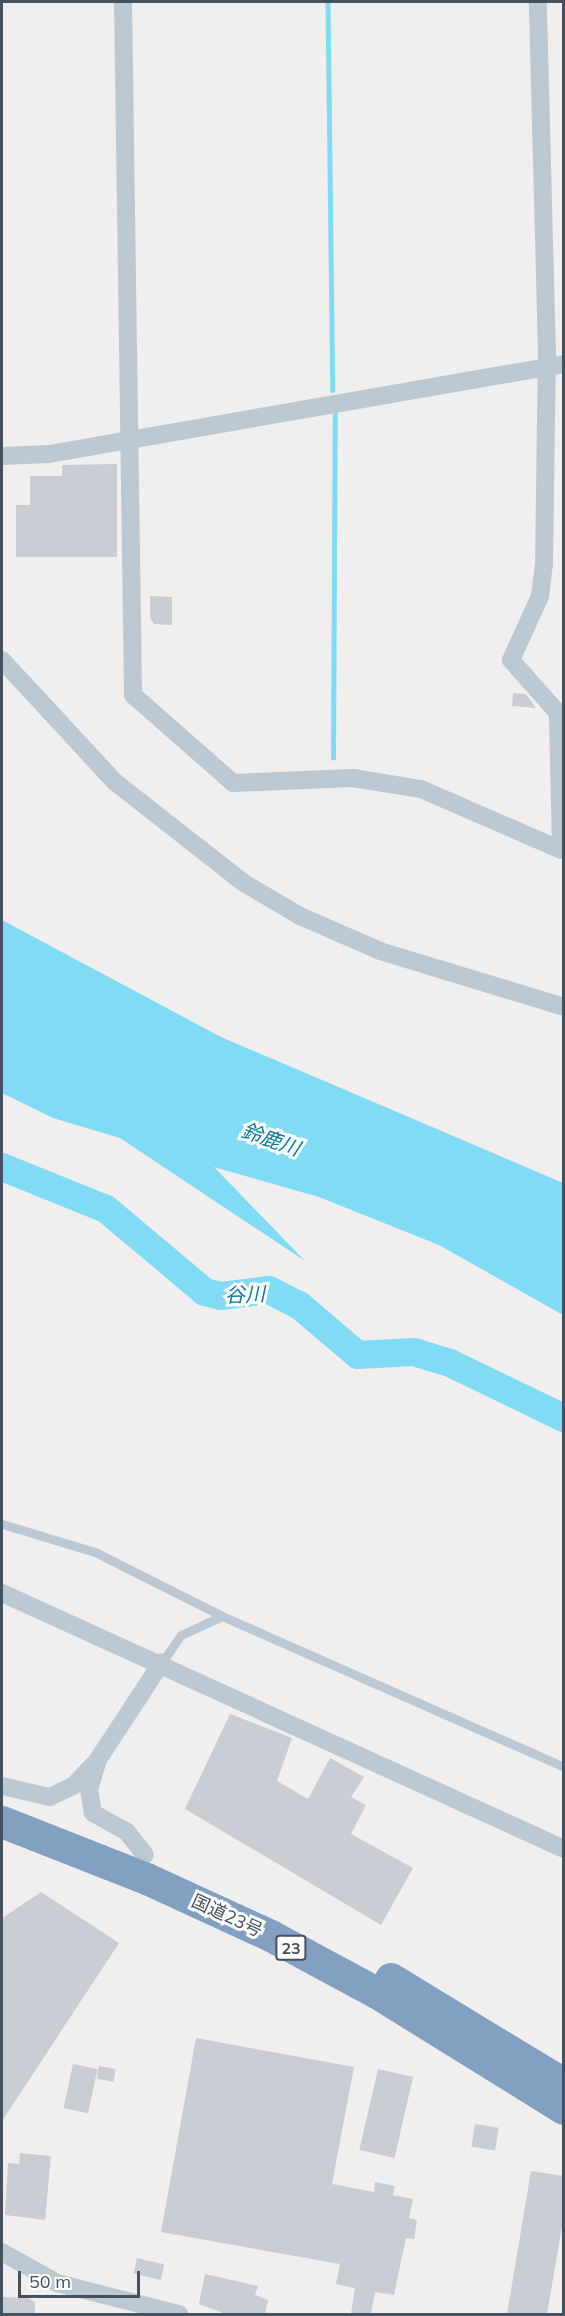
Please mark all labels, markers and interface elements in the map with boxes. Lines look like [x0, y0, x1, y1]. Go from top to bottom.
water label: 鈴鹿川 [239, 1118, 303, 1160]
water label: 谷川 [225, 1281, 265, 1307]
street label: 国道23号 [188, 1890, 266, 1942]
road number: 23 [274, 1935, 308, 1961]
scale bar [21, 2259, 142, 2297]
text: 50 m [29, 2270, 71, 2293]

